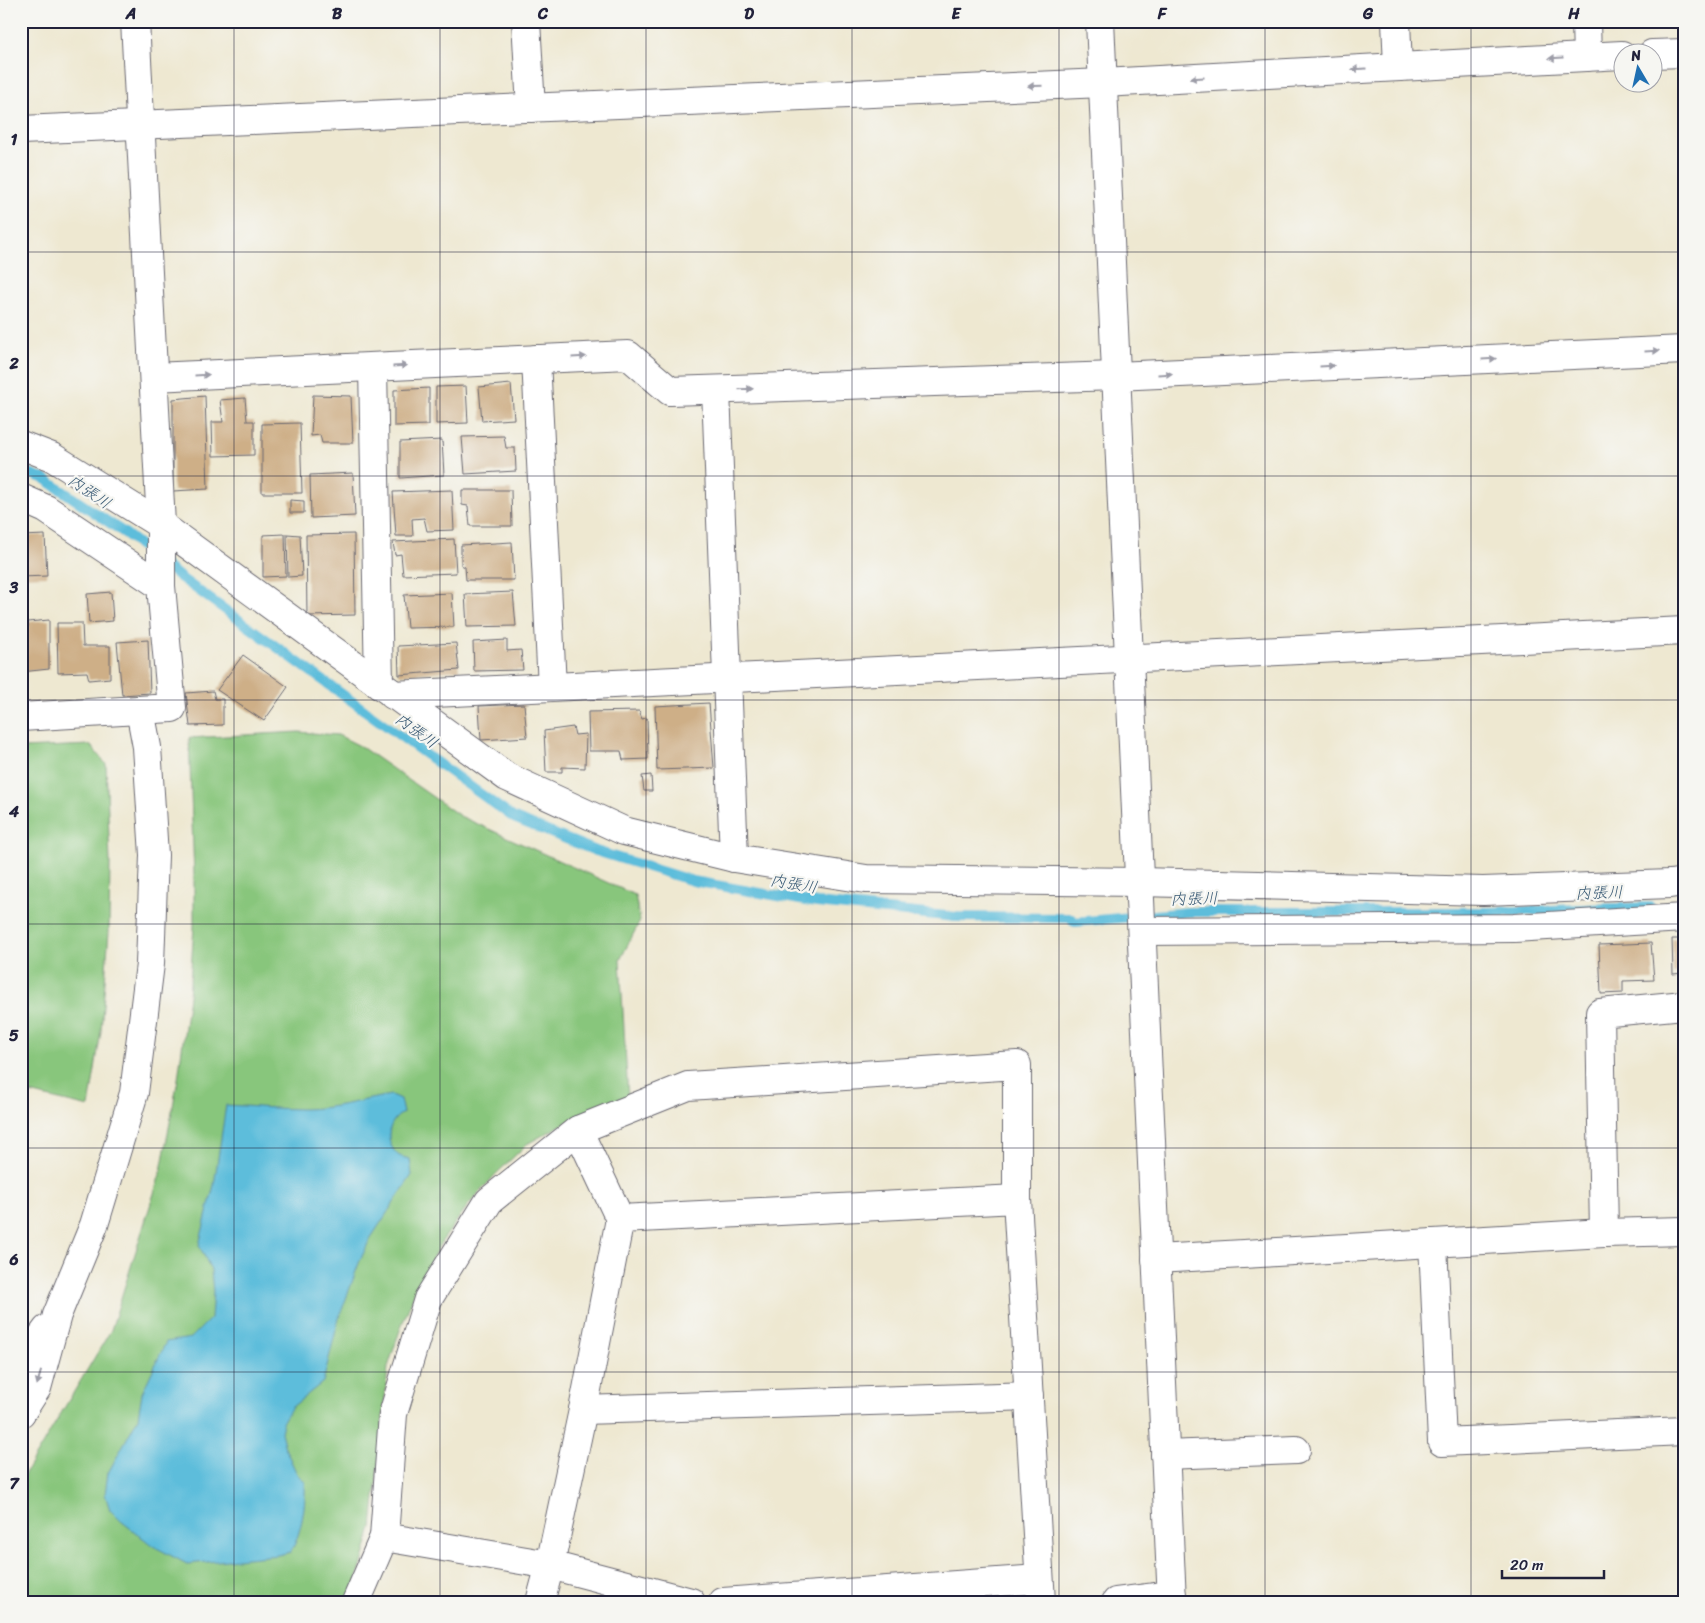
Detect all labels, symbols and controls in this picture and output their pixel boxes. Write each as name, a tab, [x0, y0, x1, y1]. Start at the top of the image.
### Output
text: A	[125, 0, 136, 28]
text: B	[332, 0, 343, 28]
text: C	[537, 0, 549, 28]
text: D	[744, 0, 754, 28]
text: E	[952, 0, 962, 28]
text: F	[1157, 0, 1168, 28]
text: G	[1362, 0, 1374, 28]
text: H	[1567, 0, 1580, 28]
north arrow	[1612, 42, 1662, 92]
text: N	[1628, 43, 1643, 69]
one-way arrow	[1548, 55, 1564, 63]
one-way arrow	[1351, 66, 1367, 74]
one-way arrow	[1189, 74, 1205, 82]
one-way arrow	[1026, 82, 1042, 90]
text: 1	[11, 125, 18, 154]
one-way arrow	[1644, 347, 1660, 355]
text: 2	[8, 349, 19, 378]
one-way arrow	[572, 353, 588, 361]
one-way arrow	[1482, 354, 1498, 362]
one-way arrow	[392, 362, 408, 370]
one-way arrow	[1319, 362, 1335, 370]
one-way arrow	[1157, 369, 1173, 377]
one-way arrow	[195, 371, 211, 379]
one-way arrow	[738, 384, 754, 392]
water label: 内張川	[62, 466, 118, 517]
text: 3	[9, 573, 19, 602]
water label: 内張川	[389, 705, 445, 756]
text: 4	[8, 797, 19, 826]
water label: 内張川	[768, 865, 820, 902]
water label: 内張川	[1575, 877, 1624, 908]
water label: 内張川	[1170, 883, 1219, 914]
text: 5	[9, 1021, 19, 1050]
text: 6	[8, 1245, 19, 1274]
one-way arrow	[35, 1371, 43, 1386]
text: 7	[9, 1469, 20, 1498]
scale bar	[1502, 1548, 1605, 1580]
text: 20 m	[1510, 1552, 1544, 1578]

